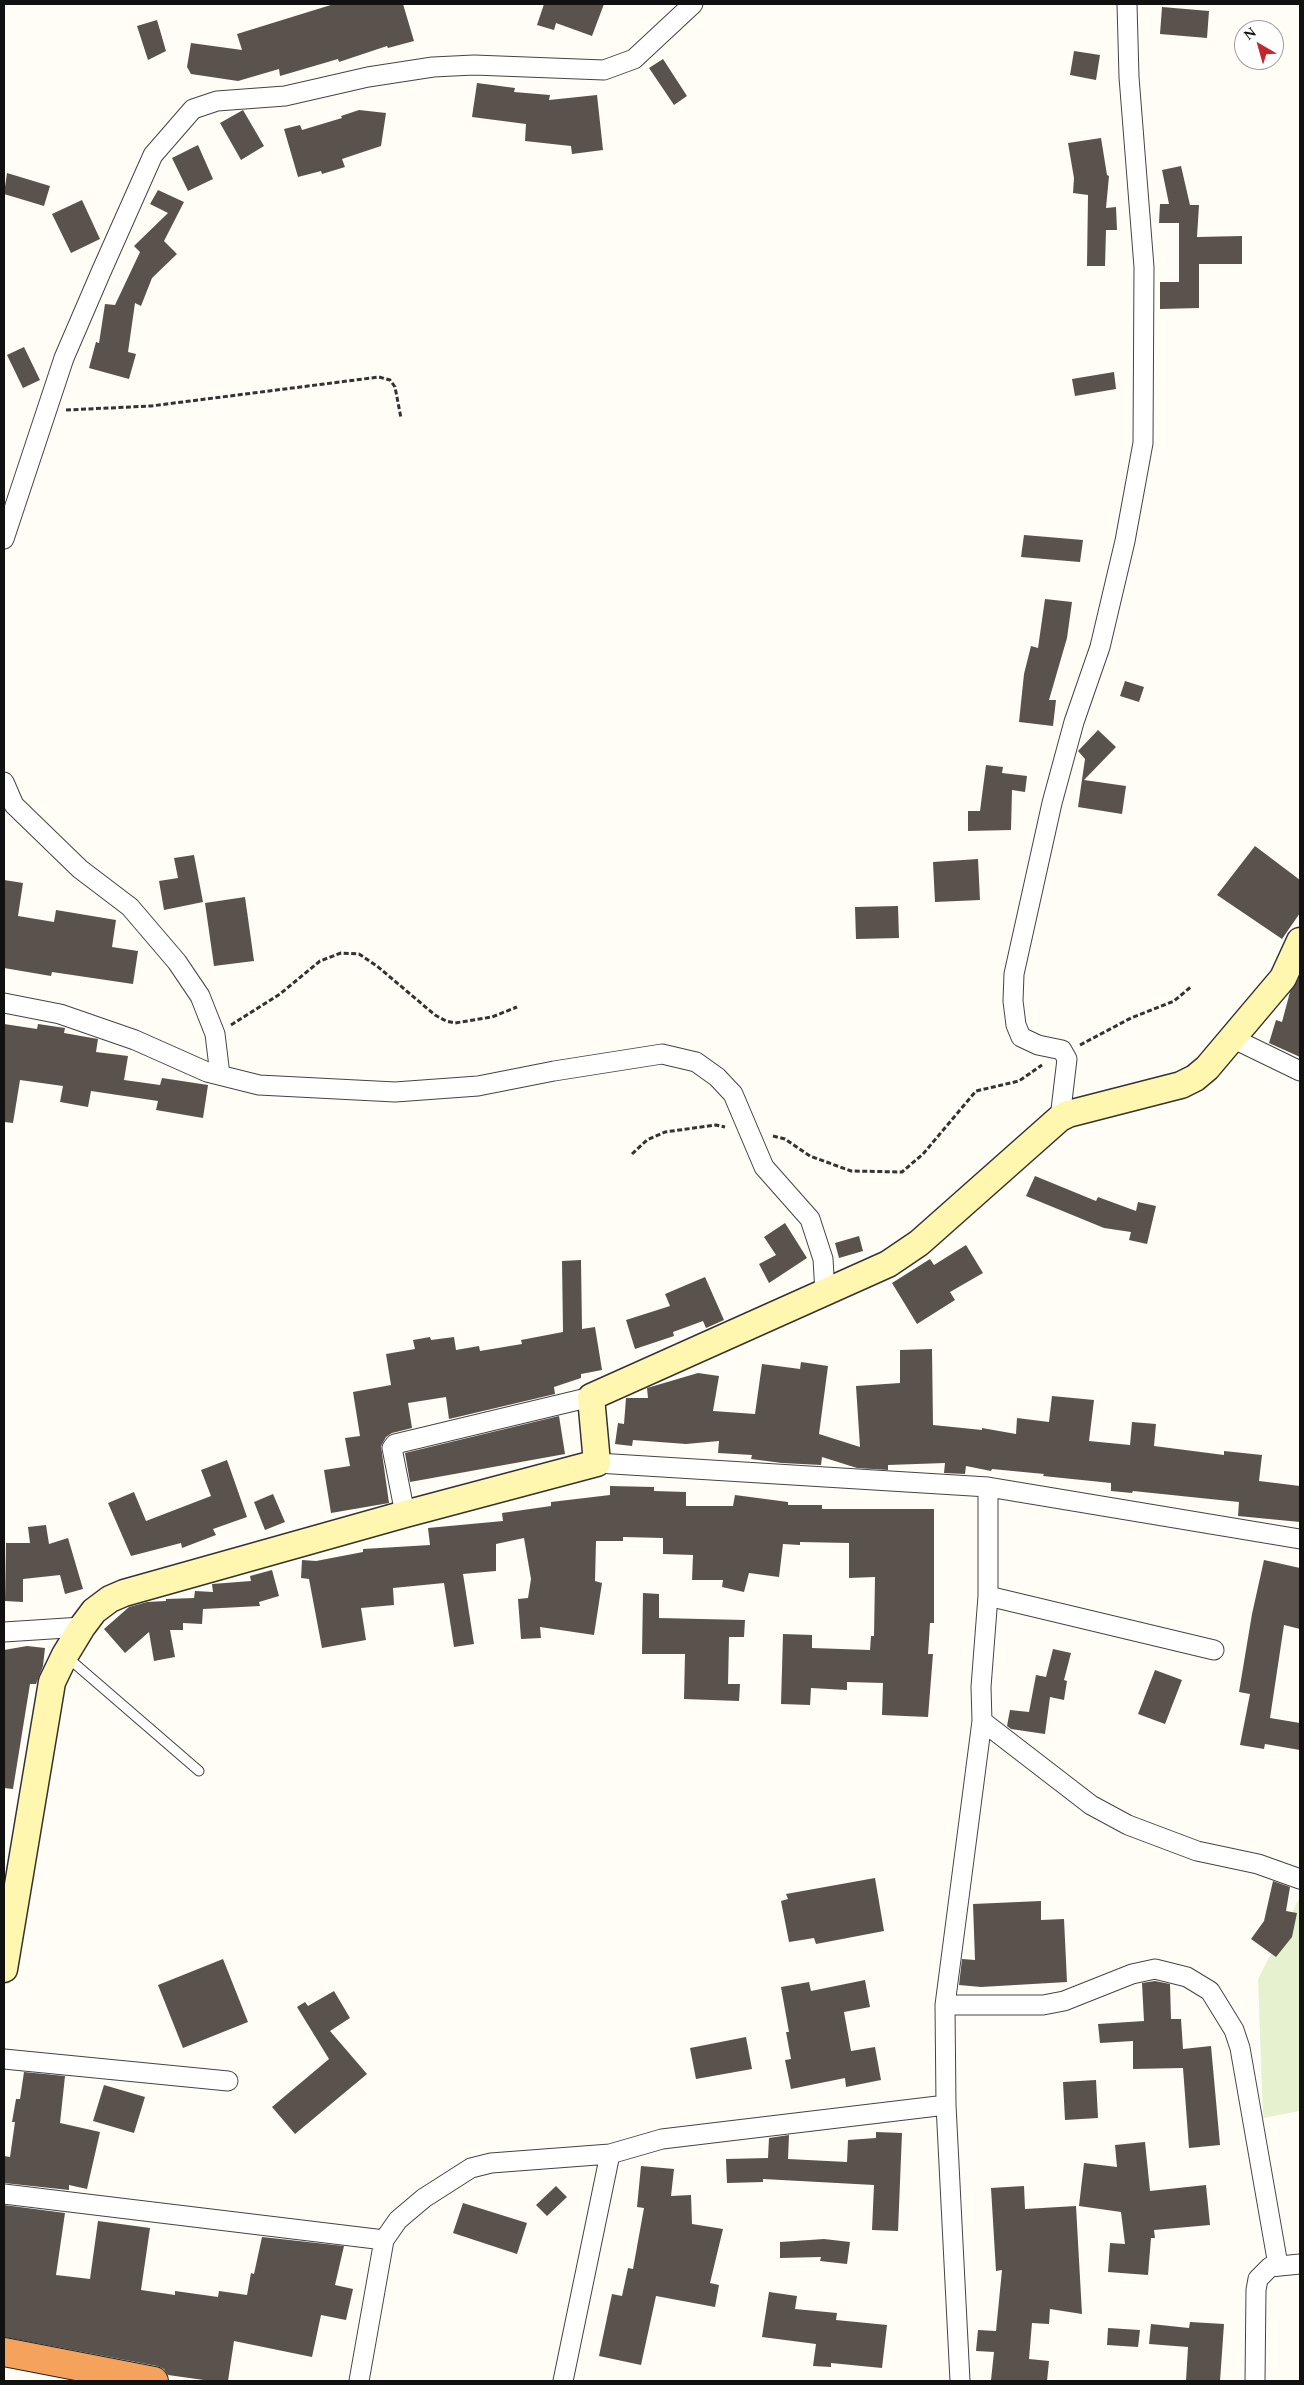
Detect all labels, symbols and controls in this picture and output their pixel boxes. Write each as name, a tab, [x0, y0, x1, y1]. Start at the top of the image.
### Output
north arrow	[1234, 20, 1284, 70]
text: N	[1239, 22, 1261, 45]

